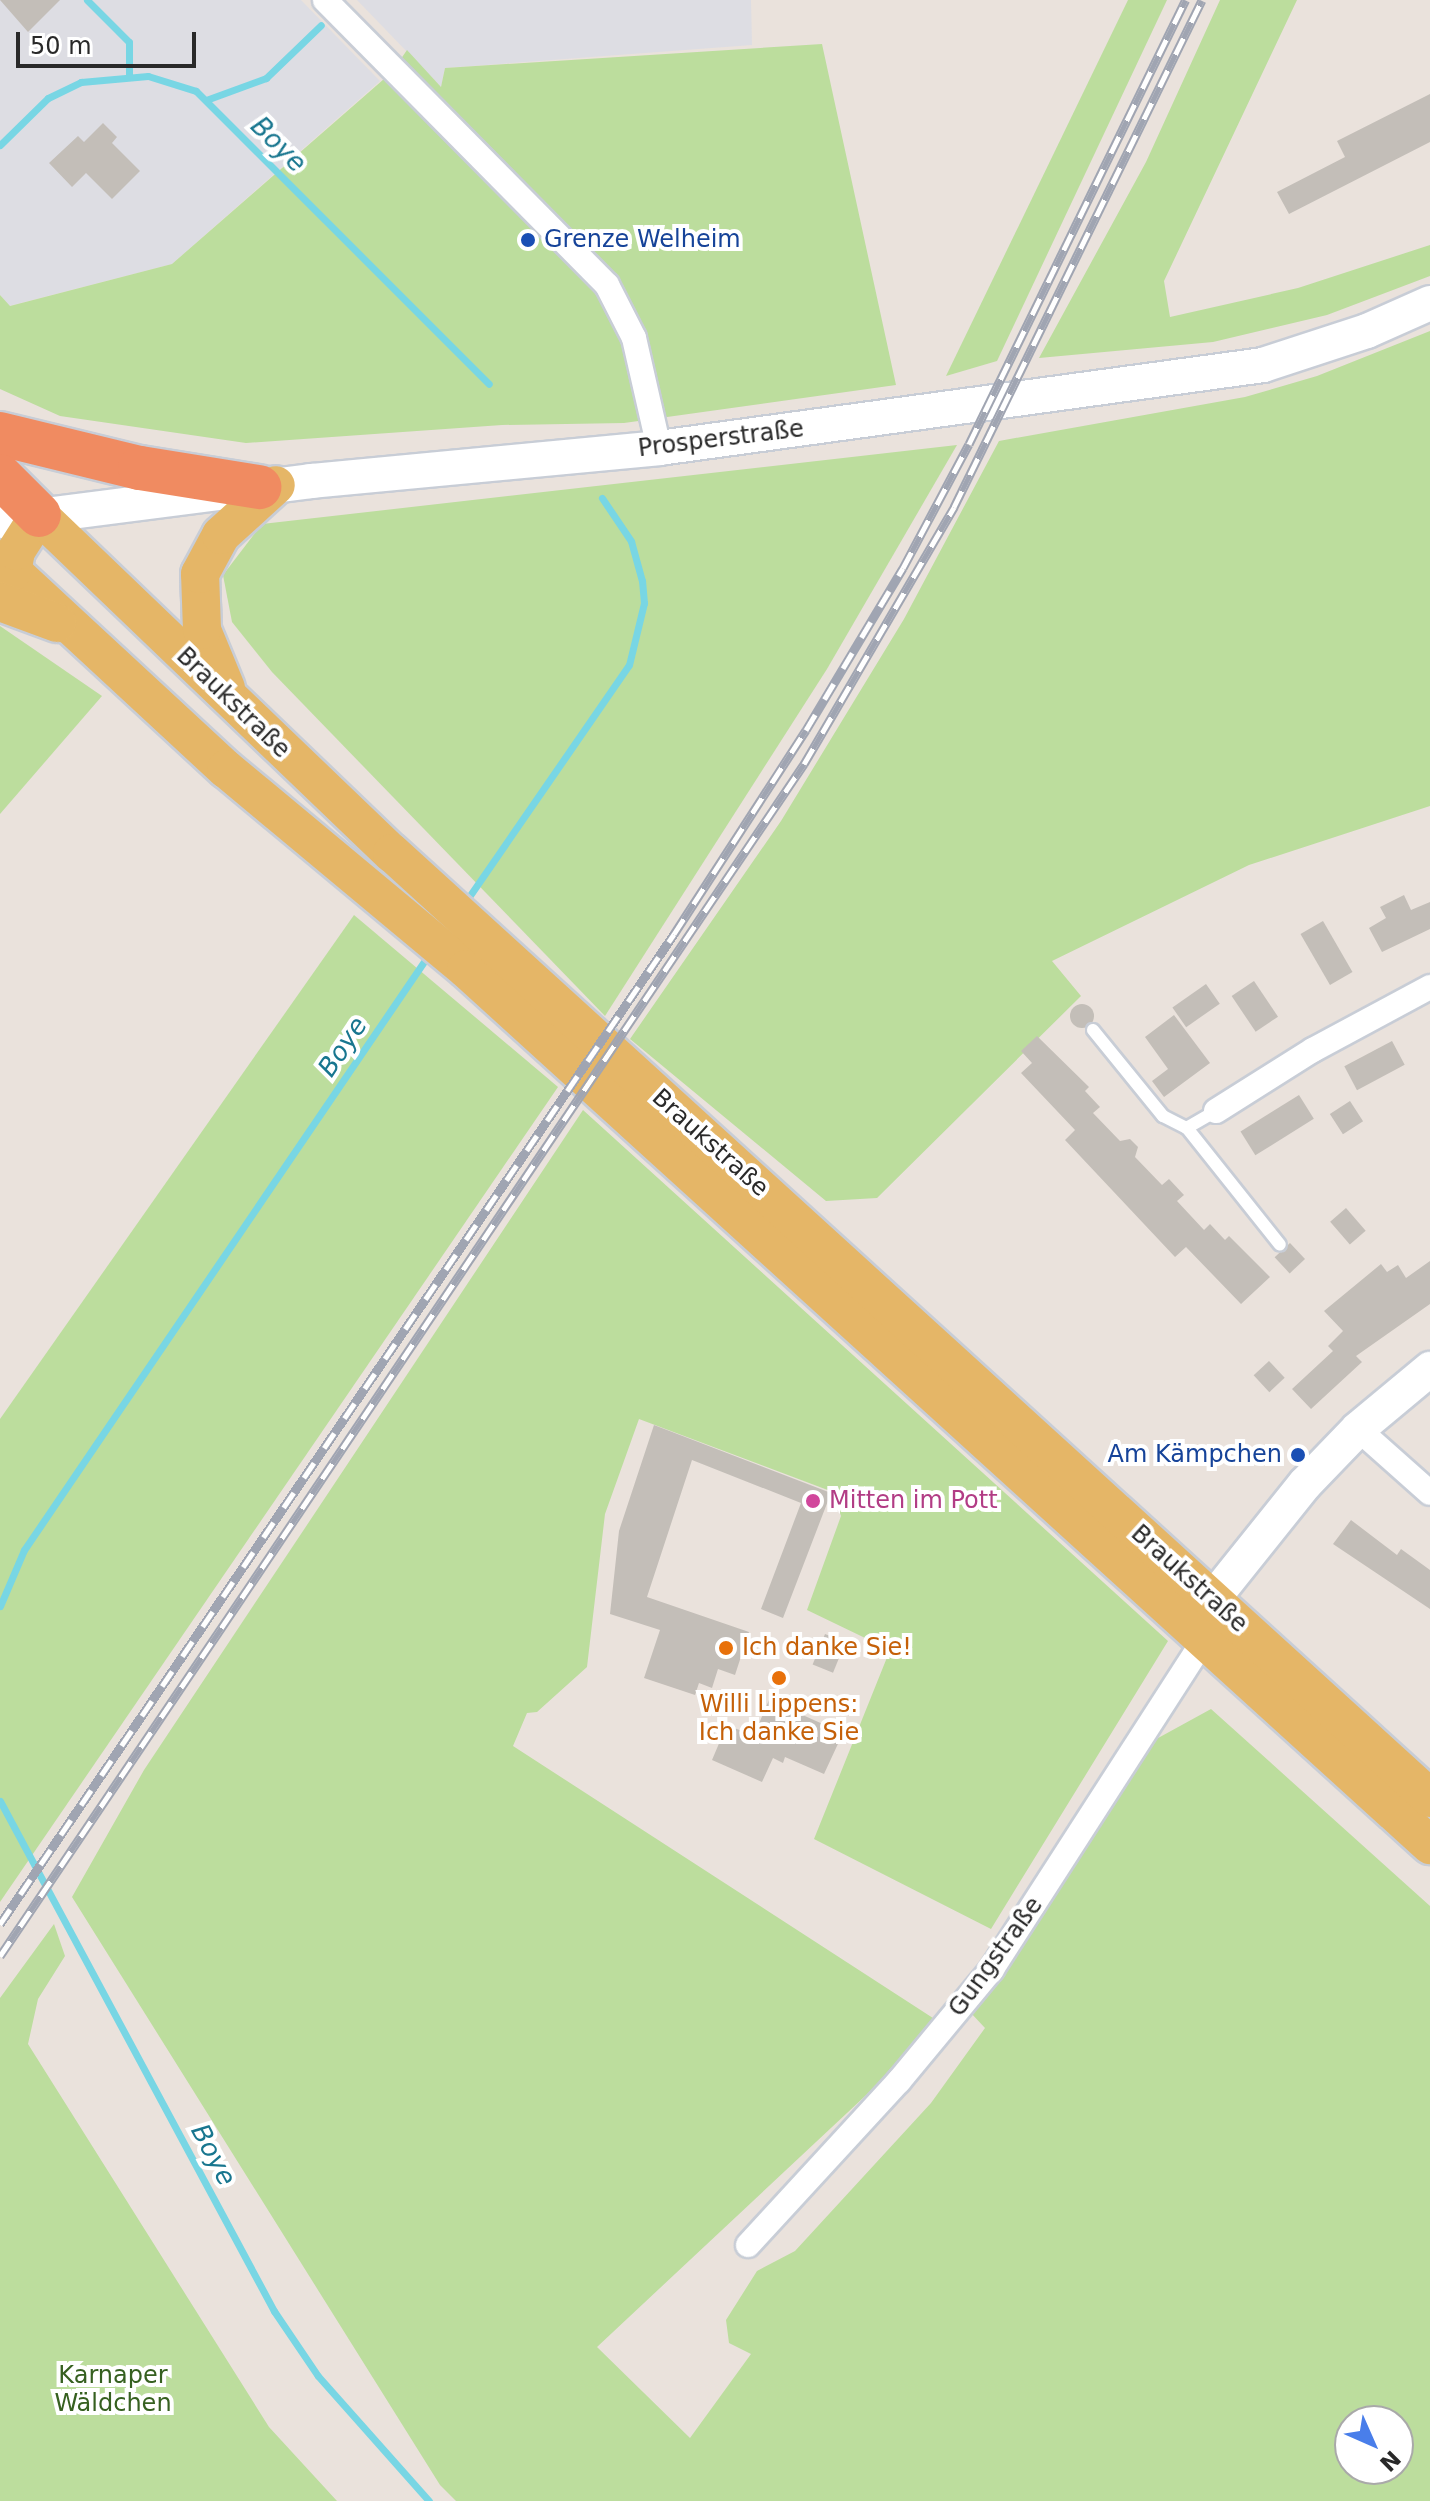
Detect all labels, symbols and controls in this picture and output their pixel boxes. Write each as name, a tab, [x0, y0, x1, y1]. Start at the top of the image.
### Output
scale bar	[20, 16, 200, 66]
text: 50 m	[30, 32, 92, 60]
water label: Boye	[244, 111, 312, 179]
place label: Grenze Welheim	[544, 226, 741, 254]
marker: Grenze Welheim	[519, 231, 537, 249]
street label: Prosperstraße	[636, 415, 806, 463]
street label: Braukstraße	[170, 642, 296, 764]
water label: Boye	[312, 1011, 374, 1083]
street label: Braukstraße	[646, 1083, 774, 1203]
place label: Am Kämpchen	[1108, 1441, 1282, 1469]
marker: Am Kämpchen	[1289, 1446, 1307, 1464]
place label: Mitten im Pott	[829, 1487, 998, 1515]
marker: Mitten im Pott	[804, 1492, 822, 1510]
street label: Braukstraße	[1125, 1519, 1253, 1639]
place label: Ich danke Sie!	[742, 1634, 912, 1662]
marker: Ich danke Sie!	[717, 1639, 735, 1657]
marker: Willi Lippens: Ich danke Sie	[770, 1669, 788, 1687]
place label: Willi Lippens: Ich danke Sie	[699, 1691, 859, 1747]
street label: Gungstraße	[943, 1892, 1049, 2022]
water label: Boye	[184, 2119, 242, 2191]
park label: Karnaper Wäldchen	[54, 2362, 172, 2418]
north arrow	[1334, 2405, 1414, 2485]
text: N	[1375, 2446, 1405, 2476]

